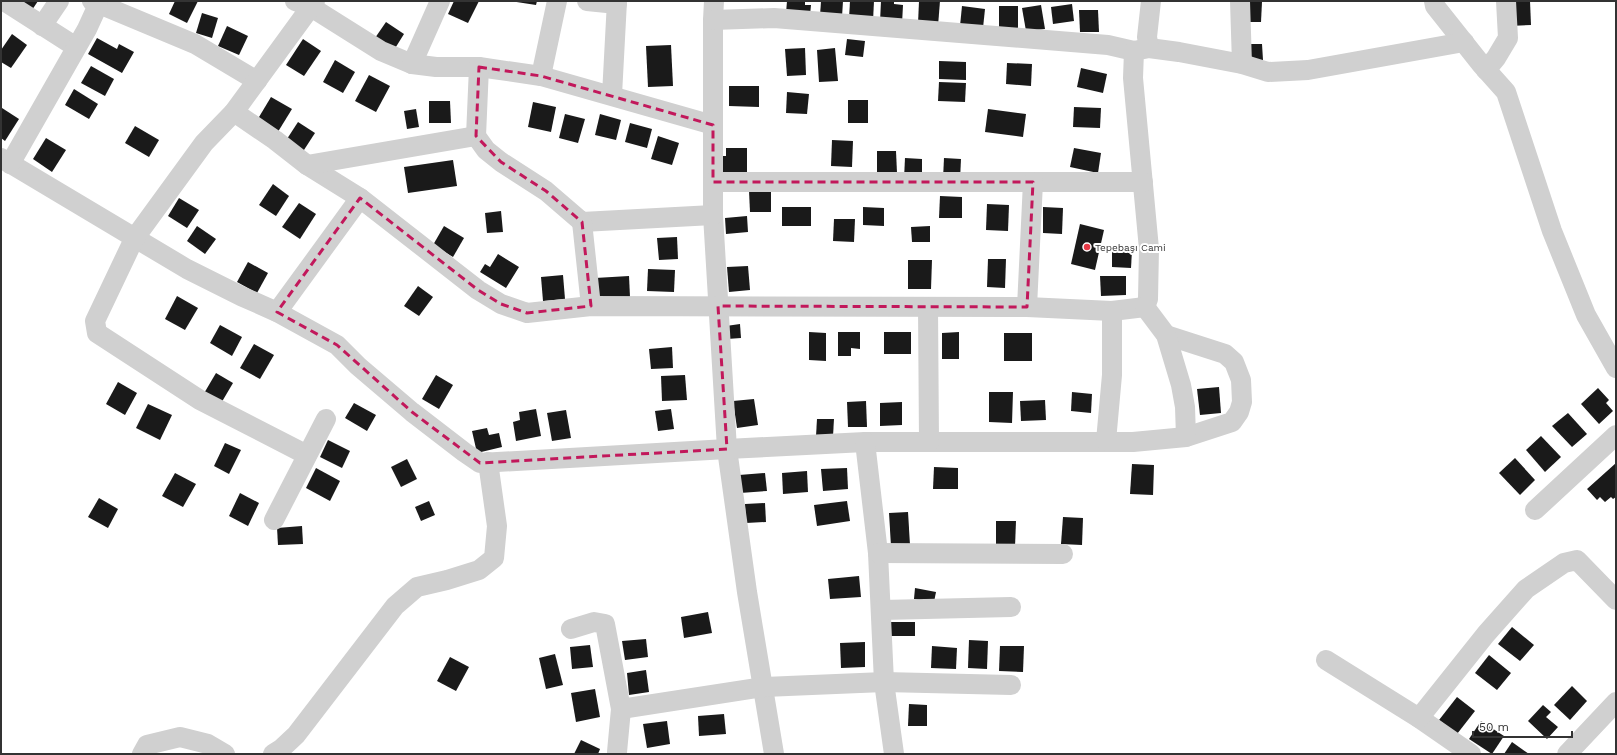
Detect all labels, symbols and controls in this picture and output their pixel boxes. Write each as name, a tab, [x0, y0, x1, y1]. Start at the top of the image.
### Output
marker: Tepebaşı Cami	[1082, 242, 1092, 252]
place label: Tepebaşı Cami	[1095, 242, 1166, 253]
scale bar	[1473, 713, 1572, 739]
text: 50 m	[1479, 720, 1509, 734]

